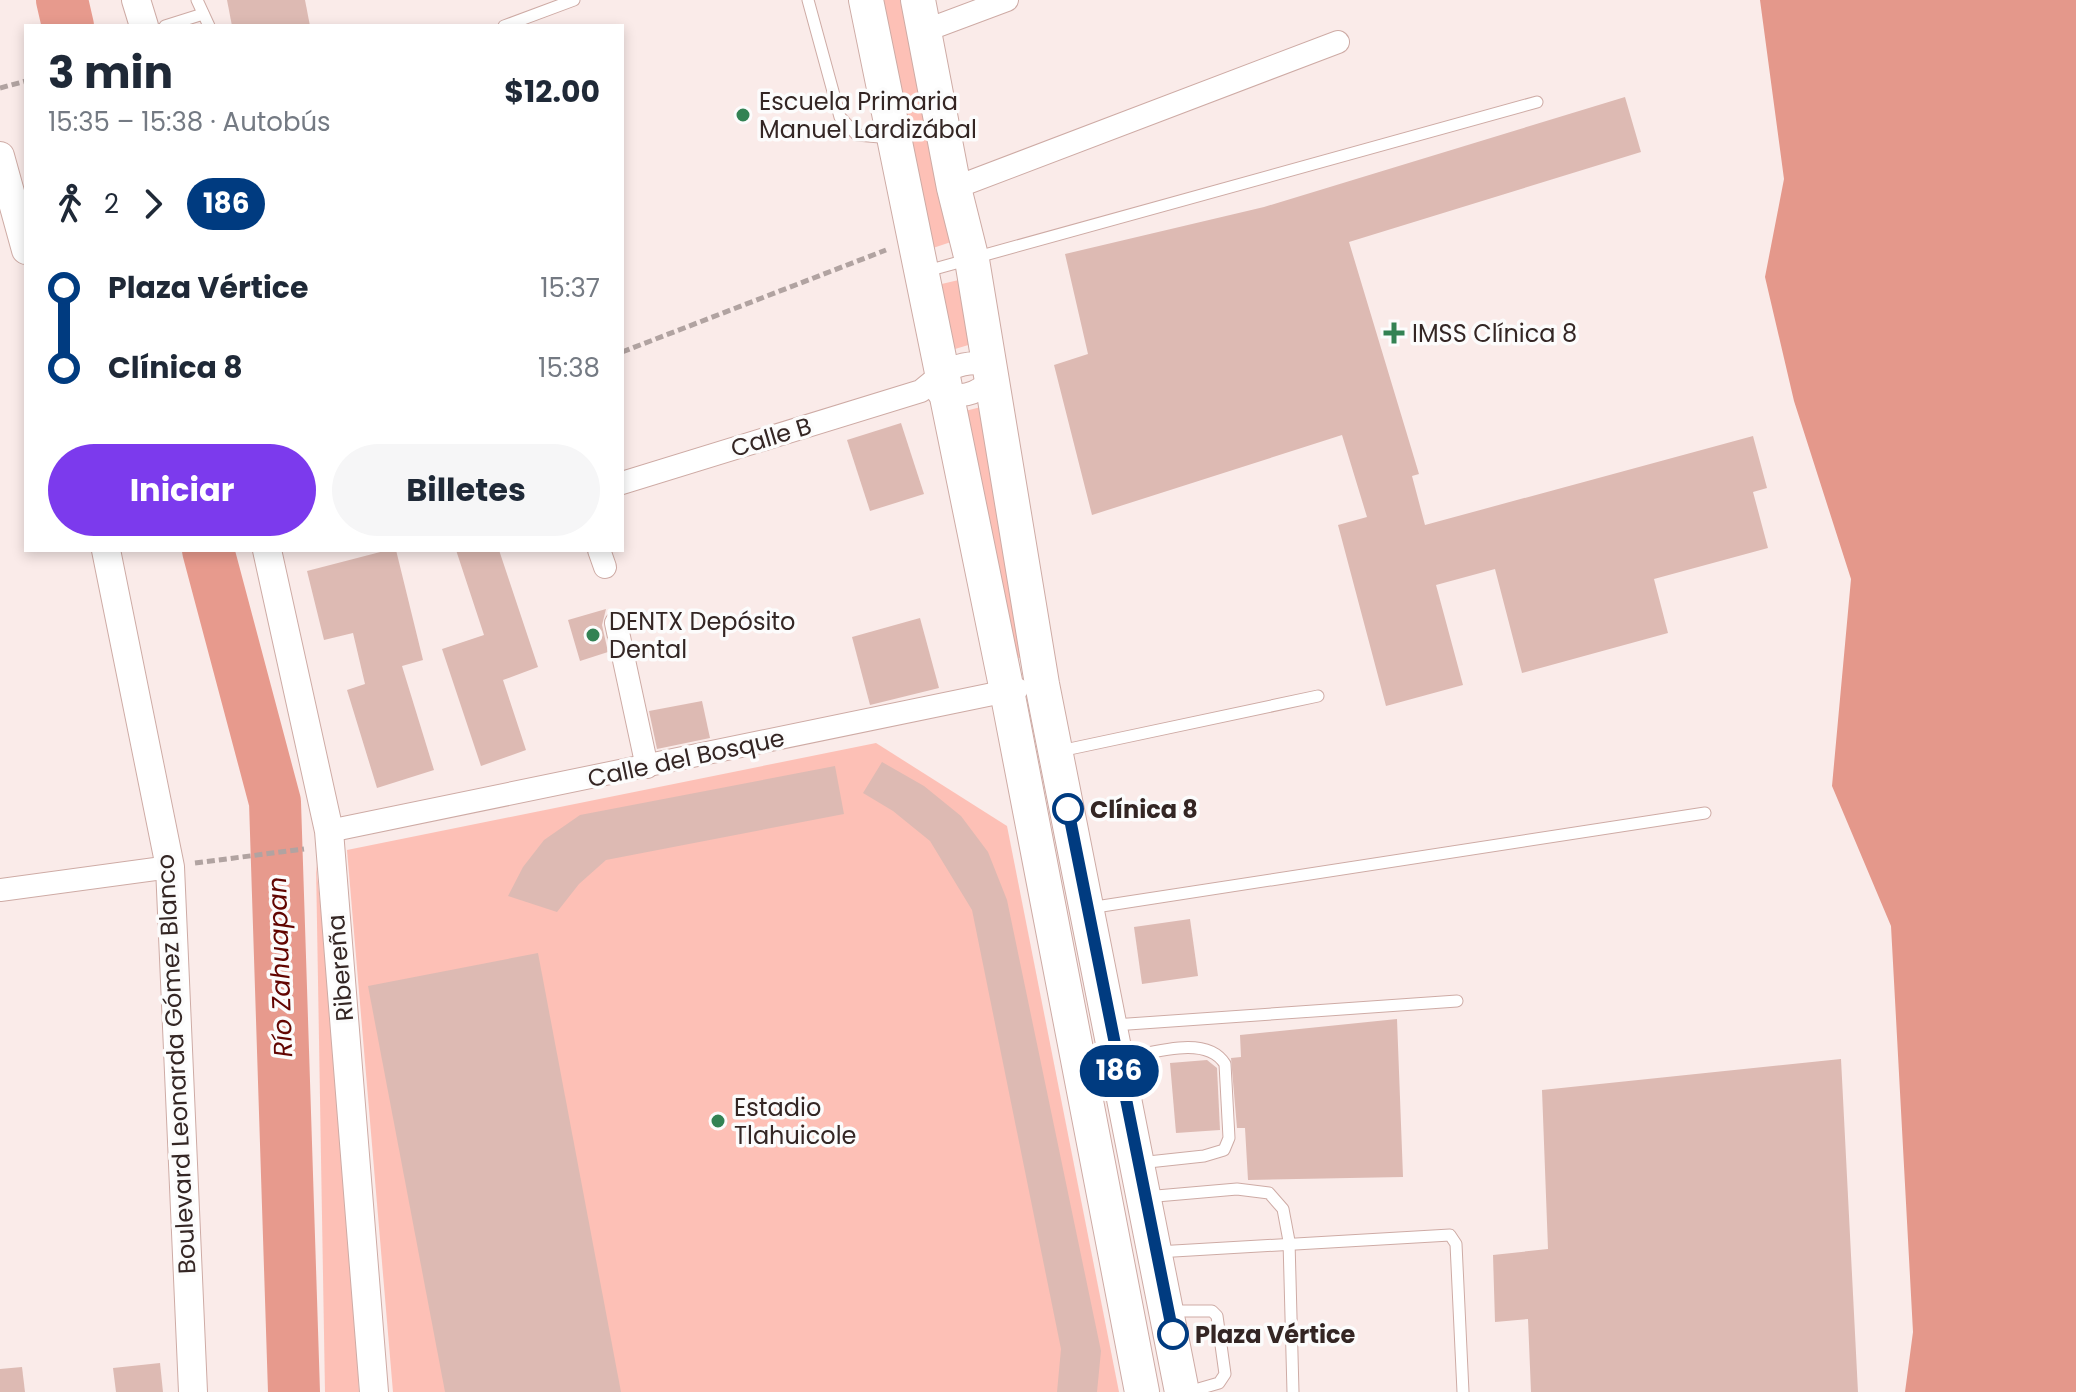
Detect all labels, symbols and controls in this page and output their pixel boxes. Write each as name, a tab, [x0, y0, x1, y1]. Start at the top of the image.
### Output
text: 3 min	[48, 42, 173, 103]
text: $12.00	[504, 70, 600, 113]
place label: Escuela Primaria Manuel Lardizábal	[759, 85, 977, 146]
text: 15:35 – 15:38 · Autobús	[48, 104, 331, 140]
marker: Escuela Primaria Manuel Lardizábal	[734, 106, 752, 124]
icon: walk	[48, 182, 92, 226]
icon: forward	[131, 182, 175, 226]
text: 186	[203, 184, 249, 223]
text: 2	[104, 186, 119, 222]
text: Plaza Vértice	[108, 266, 308, 309]
text: 15:37	[540, 270, 600, 306]
place label: IMSS Clínica 8	[1412, 317, 1577, 350]
marker: IMSS Clínica 8	[1383, 322, 1405, 344]
text: Clínica 8	[108, 346, 243, 389]
text: 15:38	[538, 350, 600, 386]
street label: Calle B	[727, 409, 815, 465]
button: Iniciar	[48, 444, 316, 536]
button: Billetes	[332, 444, 600, 536]
place label: DENTX Depósito Dental	[609, 605, 795, 666]
marker: DENTX Depósito Dental	[584, 626, 602, 644]
street label: Calle del Bosque	[585, 721, 787, 795]
place label: Clínica 8	[1090, 793, 1198, 826]
marker: Clínica 8	[1053, 794, 1083, 824]
street label: Boulevard Leonarda Gómez Blanco	[149, 853, 203, 1275]
water label: Río Zahuapan	[259, 876, 301, 1058]
street label: Ribereña	[319, 913, 361, 1023]
line badge: 186	[1073, 1045, 1165, 1097]
text: 186	[1096, 1051, 1142, 1090]
place label: Estadio Tlahuicole	[734, 1091, 856, 1152]
marker: Estadio Tlahuicole	[709, 1112, 727, 1130]
place label: Plaza Vértice	[1195, 1318, 1356, 1351]
marker: Plaza Vértice	[1158, 1319, 1188, 1349]

